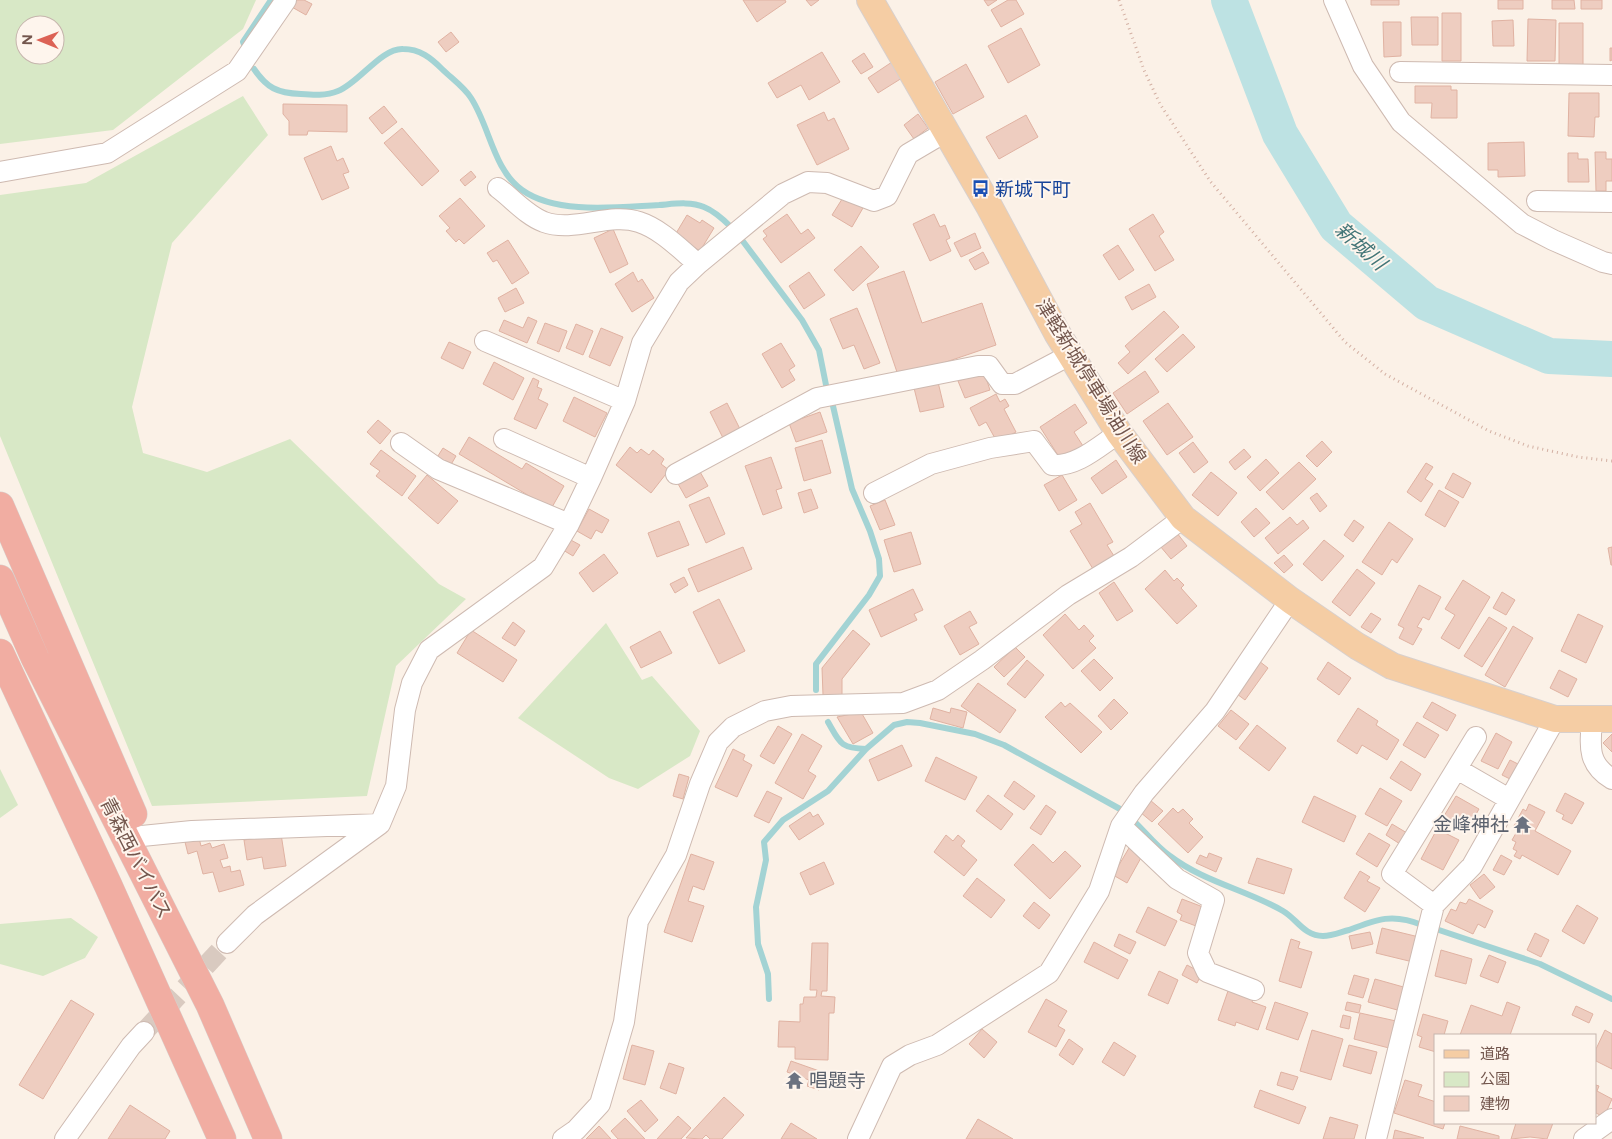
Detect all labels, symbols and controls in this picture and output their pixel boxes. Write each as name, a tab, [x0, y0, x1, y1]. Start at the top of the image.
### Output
north arrow	[15, 15, 65, 65]
text: N	[19, 34, 36, 45]
place label: 新城下町	[995, 178, 1071, 201]
bus stop icon: 新城下町	[971, 179, 991, 199]
water label: 新城川	[1331, 217, 1393, 276]
street label: 津軽新城停車場油川線	[1031, 294, 1151, 468]
street label: 青森西バイパス	[96, 794, 176, 922]
place label: 金峰神社	[1433, 813, 1509, 836]
temple icon: 金峰神社	[1513, 814, 1533, 834]
legend	[1434, 1034, 1597, 1124]
text: 道路	[1480, 1045, 1510, 1063]
place label: 唱題寺	[809, 1069, 866, 1092]
temple icon: 唱題寺	[785, 1070, 805, 1090]
text: 公園	[1480, 1070, 1510, 1088]
text: 建物	[1480, 1095, 1510, 1113]

